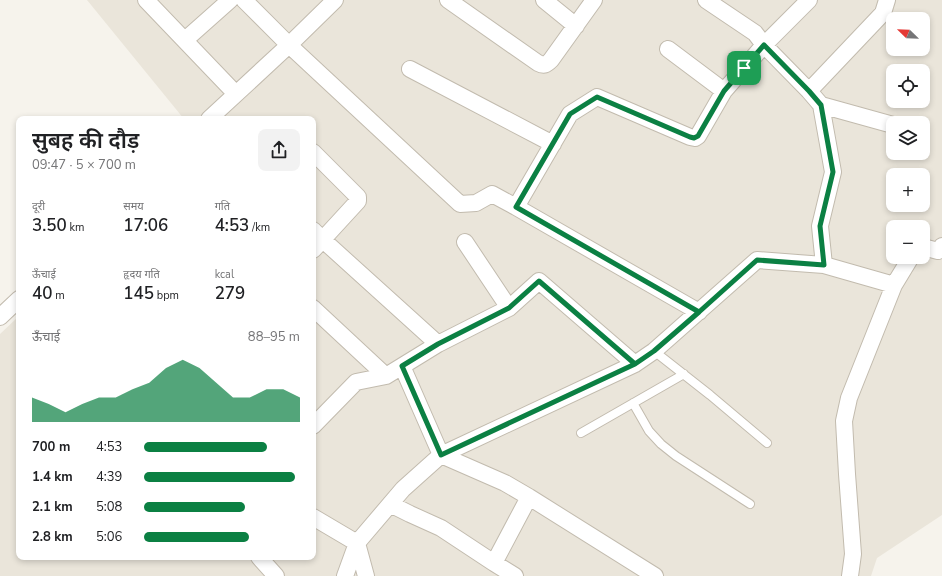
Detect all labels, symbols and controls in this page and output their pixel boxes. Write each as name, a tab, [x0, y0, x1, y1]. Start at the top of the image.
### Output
north arrow	[886, 12, 930, 56]
map controls	[886, 12, 930, 264]
pin	[727, 51, 761, 85]
icon: arrive	[733, 57, 755, 79]
button: locate	[886, 64, 930, 108]
button: layers	[886, 116, 930, 160]
text: सुबह की दौड़	[32, 126, 139, 156]
button: share	[258, 129, 300, 171]
text: 09:47 · 5 × 700 m	[32, 156, 136, 174]
button: +	[886, 168, 930, 212]
text: दूरी	[32, 199, 45, 214]
text: समय	[123, 199, 144, 214]
text: गति	[215, 199, 230, 214]
text: 3.50	[32, 214, 67, 237]
text: 17:06	[123, 214, 168, 237]
text: 4:53	[215, 214, 249, 237]
text: km	[67, 220, 84, 235]
text: /km	[249, 220, 270, 235]
button: −	[886, 220, 930, 264]
text: ऊँचाई	[32, 267, 56, 282]
text: हृदय गति	[123, 267, 160, 282]
text: kcal	[215, 267, 234, 282]
text: 40	[32, 282, 52, 305]
text: 145	[123, 282, 154, 305]
text: 279	[215, 282, 245, 305]
text: m	[52, 288, 65, 303]
text: bpm	[154, 288, 179, 303]
text: ऊँचाई	[32, 328, 60, 346]
text: 88–95 m	[248, 328, 300, 346]
text: 700 m	[32, 438, 70, 456]
text: 4:53	[96, 438, 122, 456]
text: 1.4 km	[32, 468, 73, 486]
text: 4:39	[96, 468, 122, 486]
text: 2.1 km	[32, 498, 73, 516]
text: 5:08	[96, 498, 122, 516]
text: 2.8 km	[32, 528, 73, 546]
text: 5:06	[96, 528, 122, 546]

